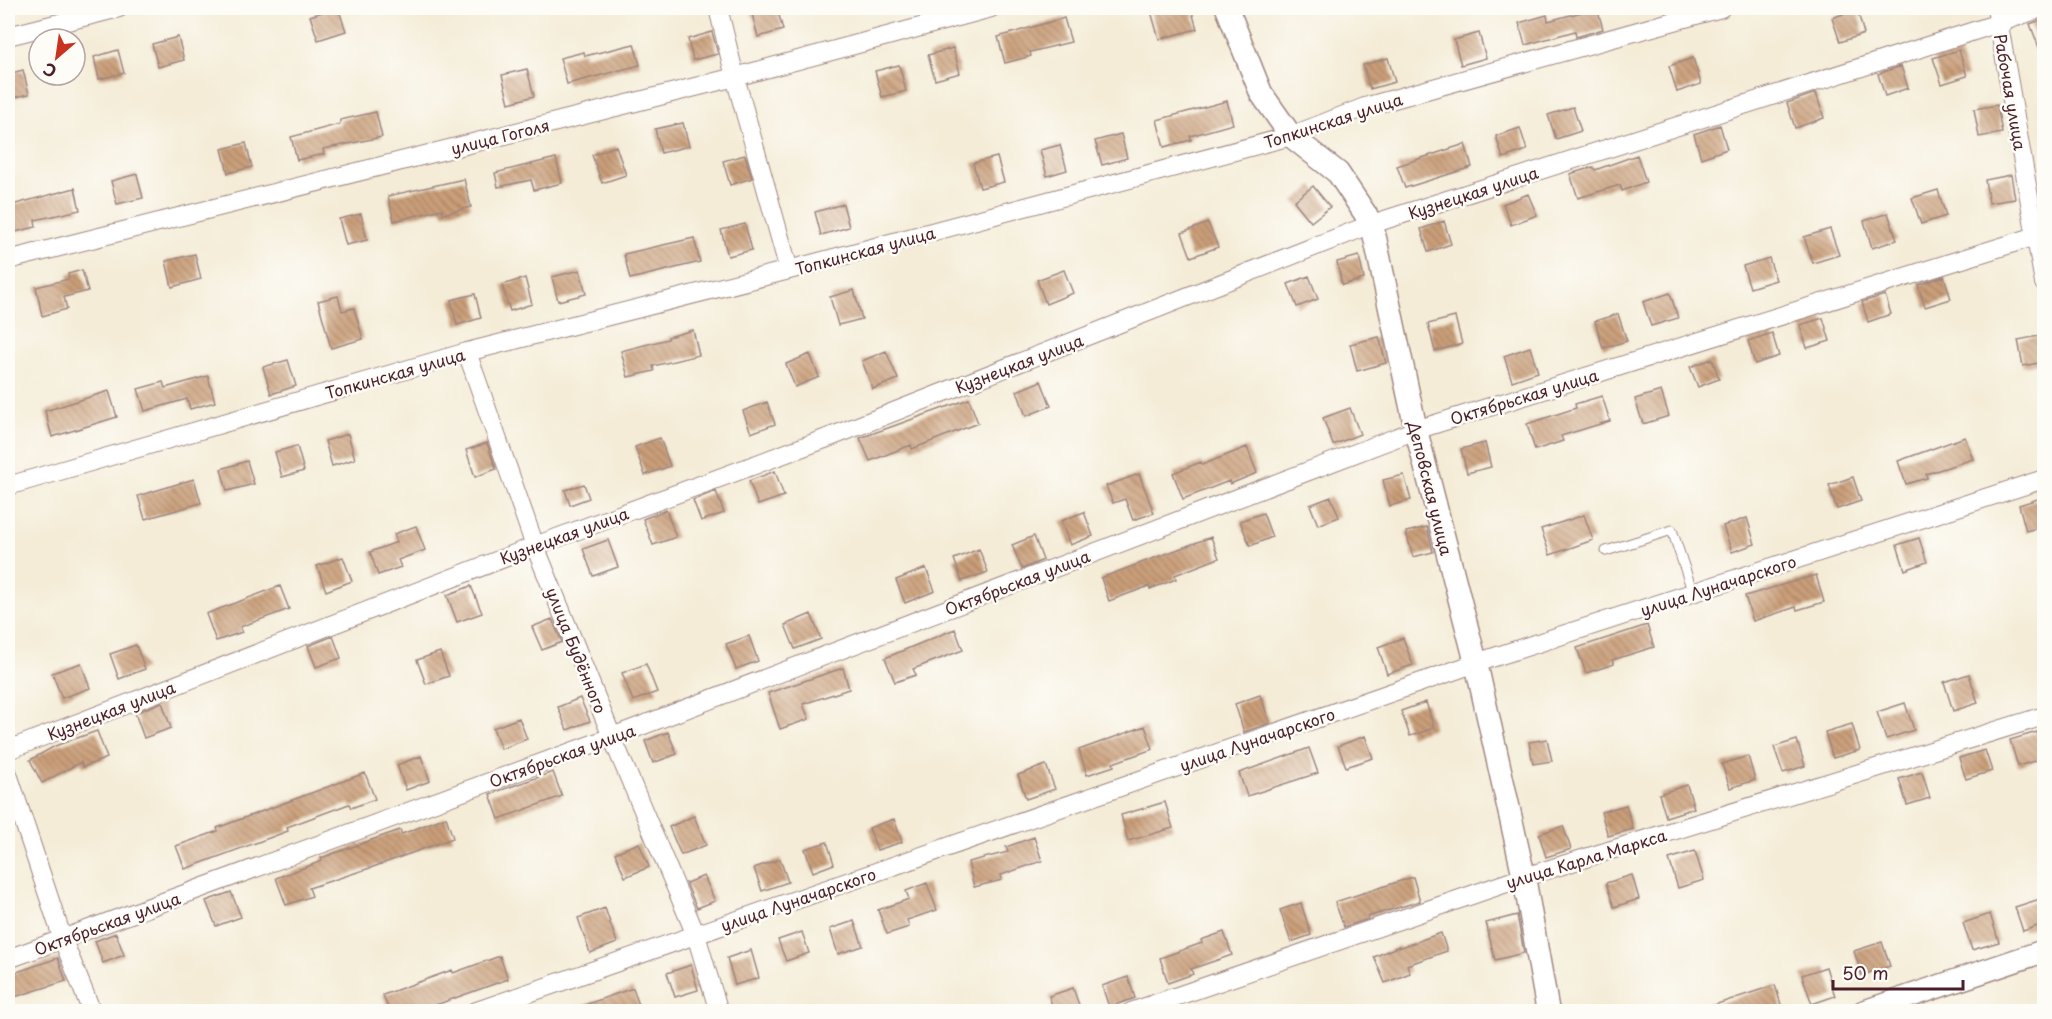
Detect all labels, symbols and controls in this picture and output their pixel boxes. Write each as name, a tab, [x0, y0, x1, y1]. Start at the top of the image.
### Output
north arrow	[27, 27, 87, 87]
street label: Рабочая улица	[1989, 32, 2033, 152]
text: С	[38, 58, 60, 84]
street label: Топкинская улица	[1261, 86, 1405, 154]
street label: улица Гоголя	[448, 112, 552, 160]
street label: Кузнецкая улица	[1405, 160, 1541, 224]
street label: Топкинская улица	[792, 220, 938, 280]
street label: Кузнецкая улица	[951, 328, 1087, 398]
street label: Топкинская улица	[322, 342, 468, 404]
street label: Октябрьская улица	[1447, 362, 1601, 430]
street label: Деповская улица	[1402, 417, 1459, 558]
street label: Кузнецкая улица	[496, 501, 632, 569]
street label: Октябрьская улица	[941, 543, 1093, 621]
street label: улица Луначарского	[1637, 548, 1799, 622]
street label: улица Будённого	[541, 583, 613, 717]
street label: Кузнецкая улица	[43, 675, 179, 745]
street label: улица Луначарского	[1176, 701, 1338, 777]
street label: Октябрьская улица	[486, 717, 638, 793]
street label: улица Карла Маркса	[1503, 822, 1669, 894]
street label: улица Луначарского	[717, 861, 879, 937]
street label: Октябрьская улица	[31, 885, 183, 961]
scale bar	[1833, 953, 1964, 991]
text: 50 m	[1842, 959, 1889, 986]

